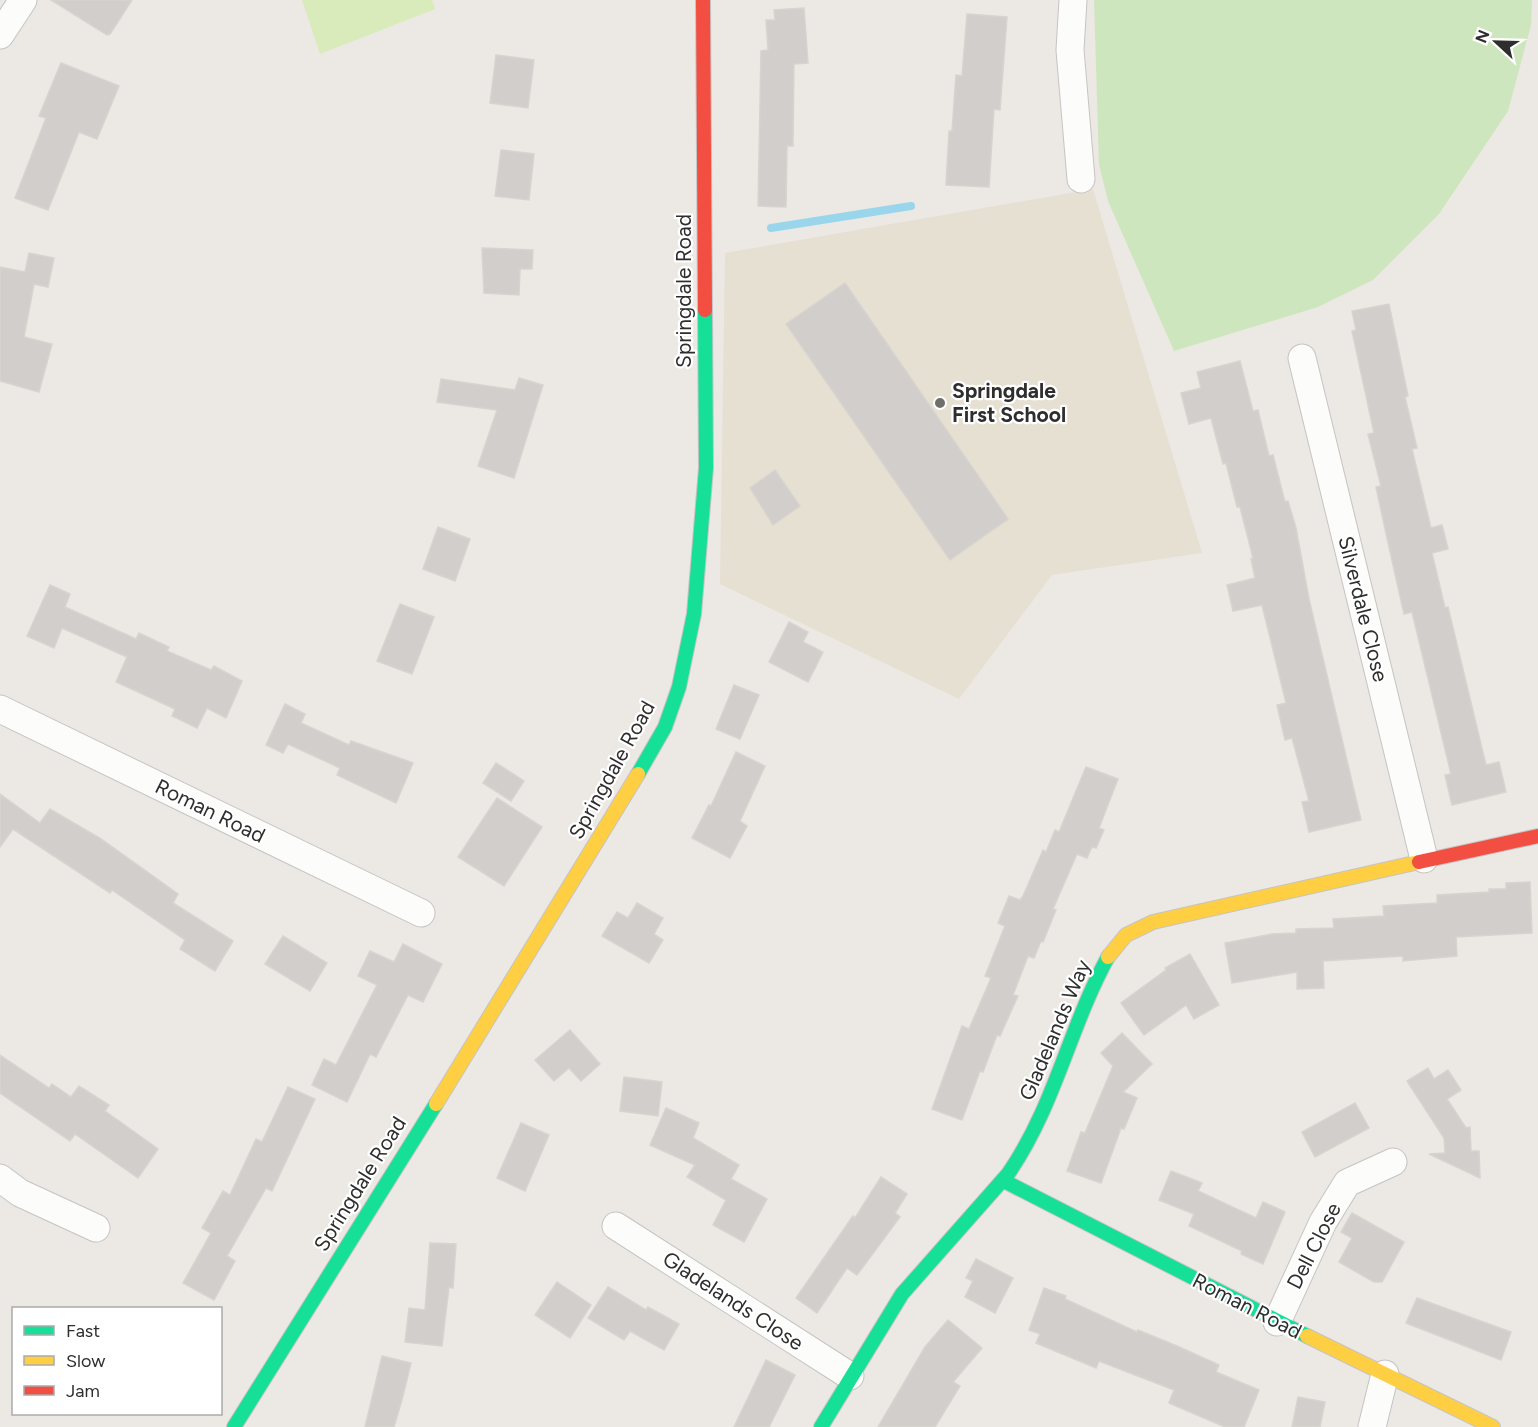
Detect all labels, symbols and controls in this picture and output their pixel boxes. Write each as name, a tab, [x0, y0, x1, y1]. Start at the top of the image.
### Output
north arrow	[1466, 12, 1526, 72]
text: N	[1471, 27, 1494, 46]
street label: Springdale Road	[671, 214, 696, 368]
place label: Springdale First School	[952, 378, 1066, 427]
marker: Springdale First School	[933, 396, 947, 410]
street label: Silverdale Close	[1333, 534, 1394, 684]
street label: Springdale Road	[563, 696, 660, 843]
street label: Roman Road	[151, 773, 269, 848]
street label: Gladelands Way	[1014, 956, 1095, 1104]
street label: Springdale Road	[308, 1112, 411, 1256]
street label: Dell Close	[1281, 1198, 1346, 1293]
street label: Gladelands Close	[658, 1246, 808, 1355]
street label: Roman Road	[1188, 1267, 1306, 1344]
legend	[12, 1307, 222, 1415]
text: Fast	[66, 1320, 100, 1342]
text: Slow	[66, 1350, 105, 1372]
text: Jam	[66, 1380, 100, 1402]

